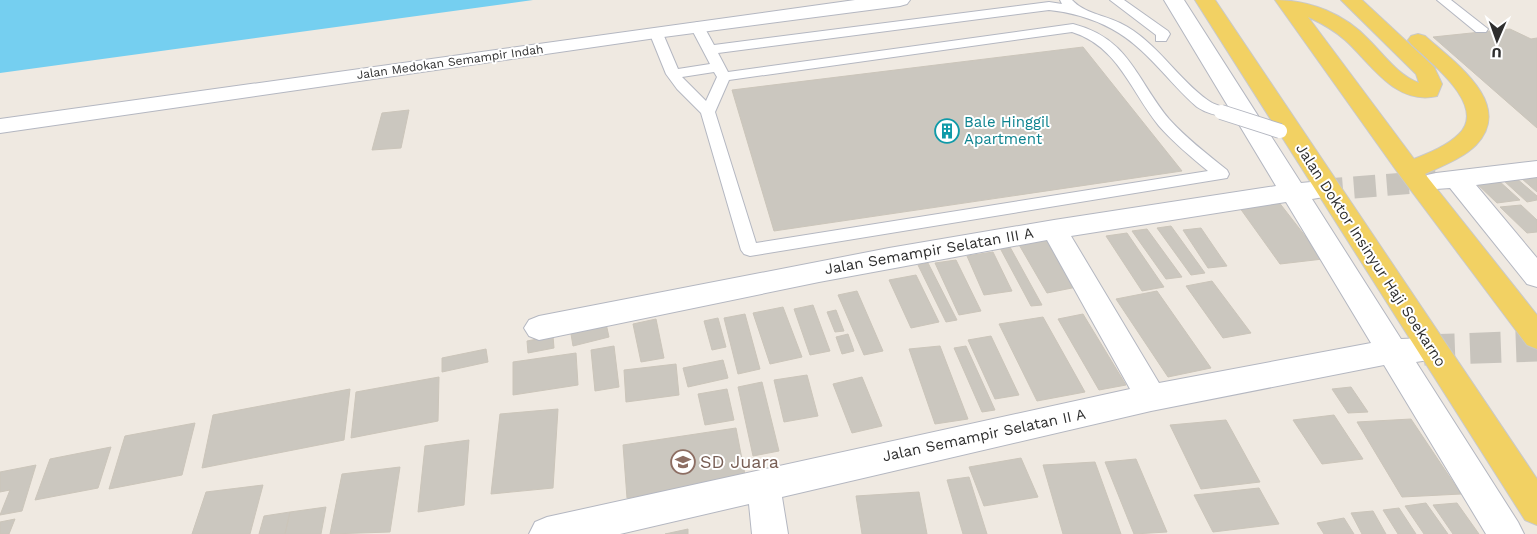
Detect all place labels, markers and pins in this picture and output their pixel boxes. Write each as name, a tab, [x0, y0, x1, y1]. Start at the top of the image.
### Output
place label: Bale Hinggil Apartment	[964, 113, 1050, 148]
building icon: Bale Hinggil Apartment	[934, 118, 960, 144]
school or university icon: SD Juara	[670, 449, 696, 475]
place label: SD Juara	[700, 451, 779, 472]

